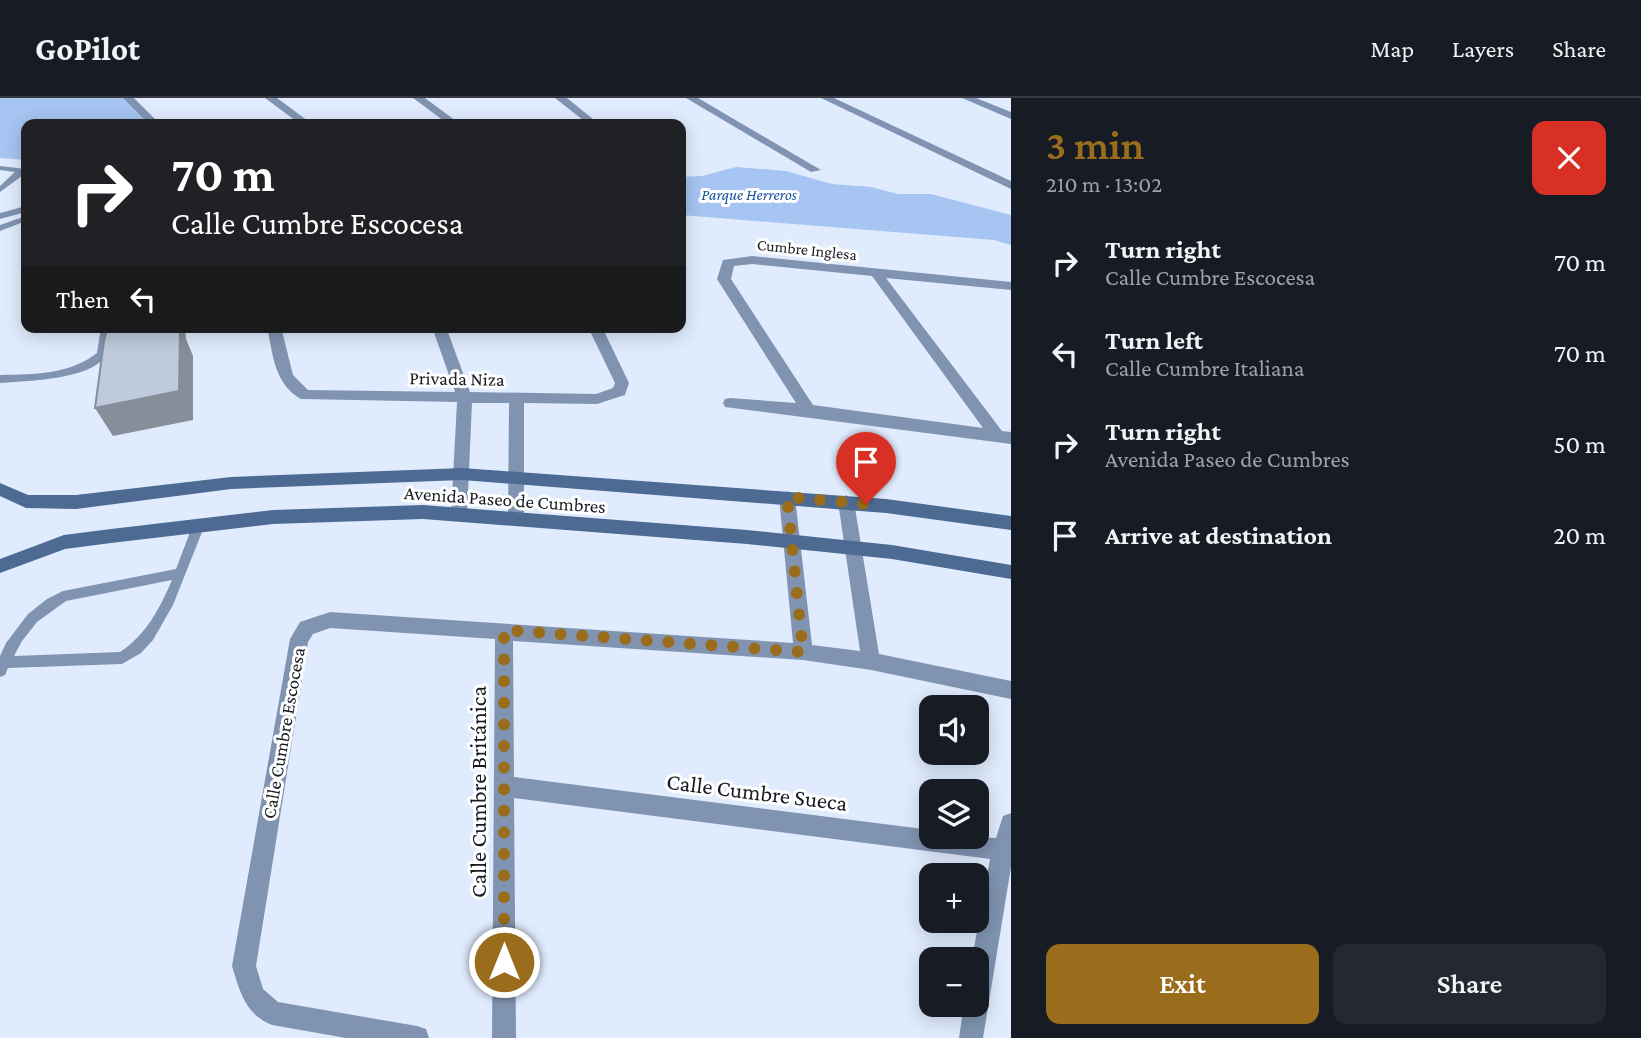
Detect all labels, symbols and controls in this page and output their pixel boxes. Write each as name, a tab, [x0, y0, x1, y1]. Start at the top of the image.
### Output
text: GoPilot	[35, 30, 140, 67]
text: Map	[1370, 35, 1414, 62]
text: Layers	[1452, 35, 1514, 62]
text: Share	[1552, 35, 1606, 62]
text: 3 min	[1046, 121, 1144, 168]
button: close	[1532, 121, 1606, 195]
icon: right	[56, 147, 147, 238]
text: 70 m	[171, 147, 275, 202]
text: 210 m · 13:02	[1046, 171, 1162, 197]
park label: Parque Herreros	[701, 186, 797, 204]
text: Calle Cumbre Escocesa	[171, 205, 464, 241]
text: Turn right	[1105, 235, 1221, 264]
street label: Cumbre Inglesa	[756, 236, 858, 264]
icon: right	[1046, 244, 1084, 282]
text: 70 m	[1554, 248, 1606, 277]
text: Calle Cumbre Escocesa	[1105, 264, 1315, 290]
icon: left	[124, 280, 162, 318]
text: Then	[56, 285, 110, 314]
text: Turn left	[1105, 326, 1203, 355]
icon: left	[1046, 335, 1084, 373]
text: 70 m	[1554, 339, 1606, 368]
text: Calle Cumbre Italiana	[1105, 355, 1304, 381]
street label: Privada Niza	[409, 367, 505, 390]
text: Turn right	[1105, 417, 1221, 446]
icon: right	[1046, 426, 1084, 464]
text: 50 m	[1553, 430, 1606, 459]
pin	[836, 432, 896, 504]
icon: arrive	[847, 443, 885, 481]
text: Avenida Paseo de Cumbres	[1105, 446, 1350, 472]
street label: Avenida Paseo de Cumbres	[403, 482, 606, 517]
icon: arrive	[1046, 517, 1084, 555]
text: Arrive at destination	[1105, 521, 1332, 550]
text: 20 m	[1553, 521, 1606, 550]
street label: Calle Cumbre Escocesa	[258, 646, 309, 820]
street label: Calle Cumbre Británica	[465, 686, 491, 898]
map controls	[919, 695, 989, 1017]
button: sound	[919, 695, 989, 765]
street label: Calle Cumbre Sueca	[665, 768, 849, 816]
button: layers	[919, 779, 989, 849]
button: +	[919, 863, 989, 933]
position arrow	[467, 925, 541, 999]
button: Exit	[1046, 944, 1319, 1024]
button: Share	[1333, 944, 1606, 1024]
button: −	[919, 947, 989, 1017]

